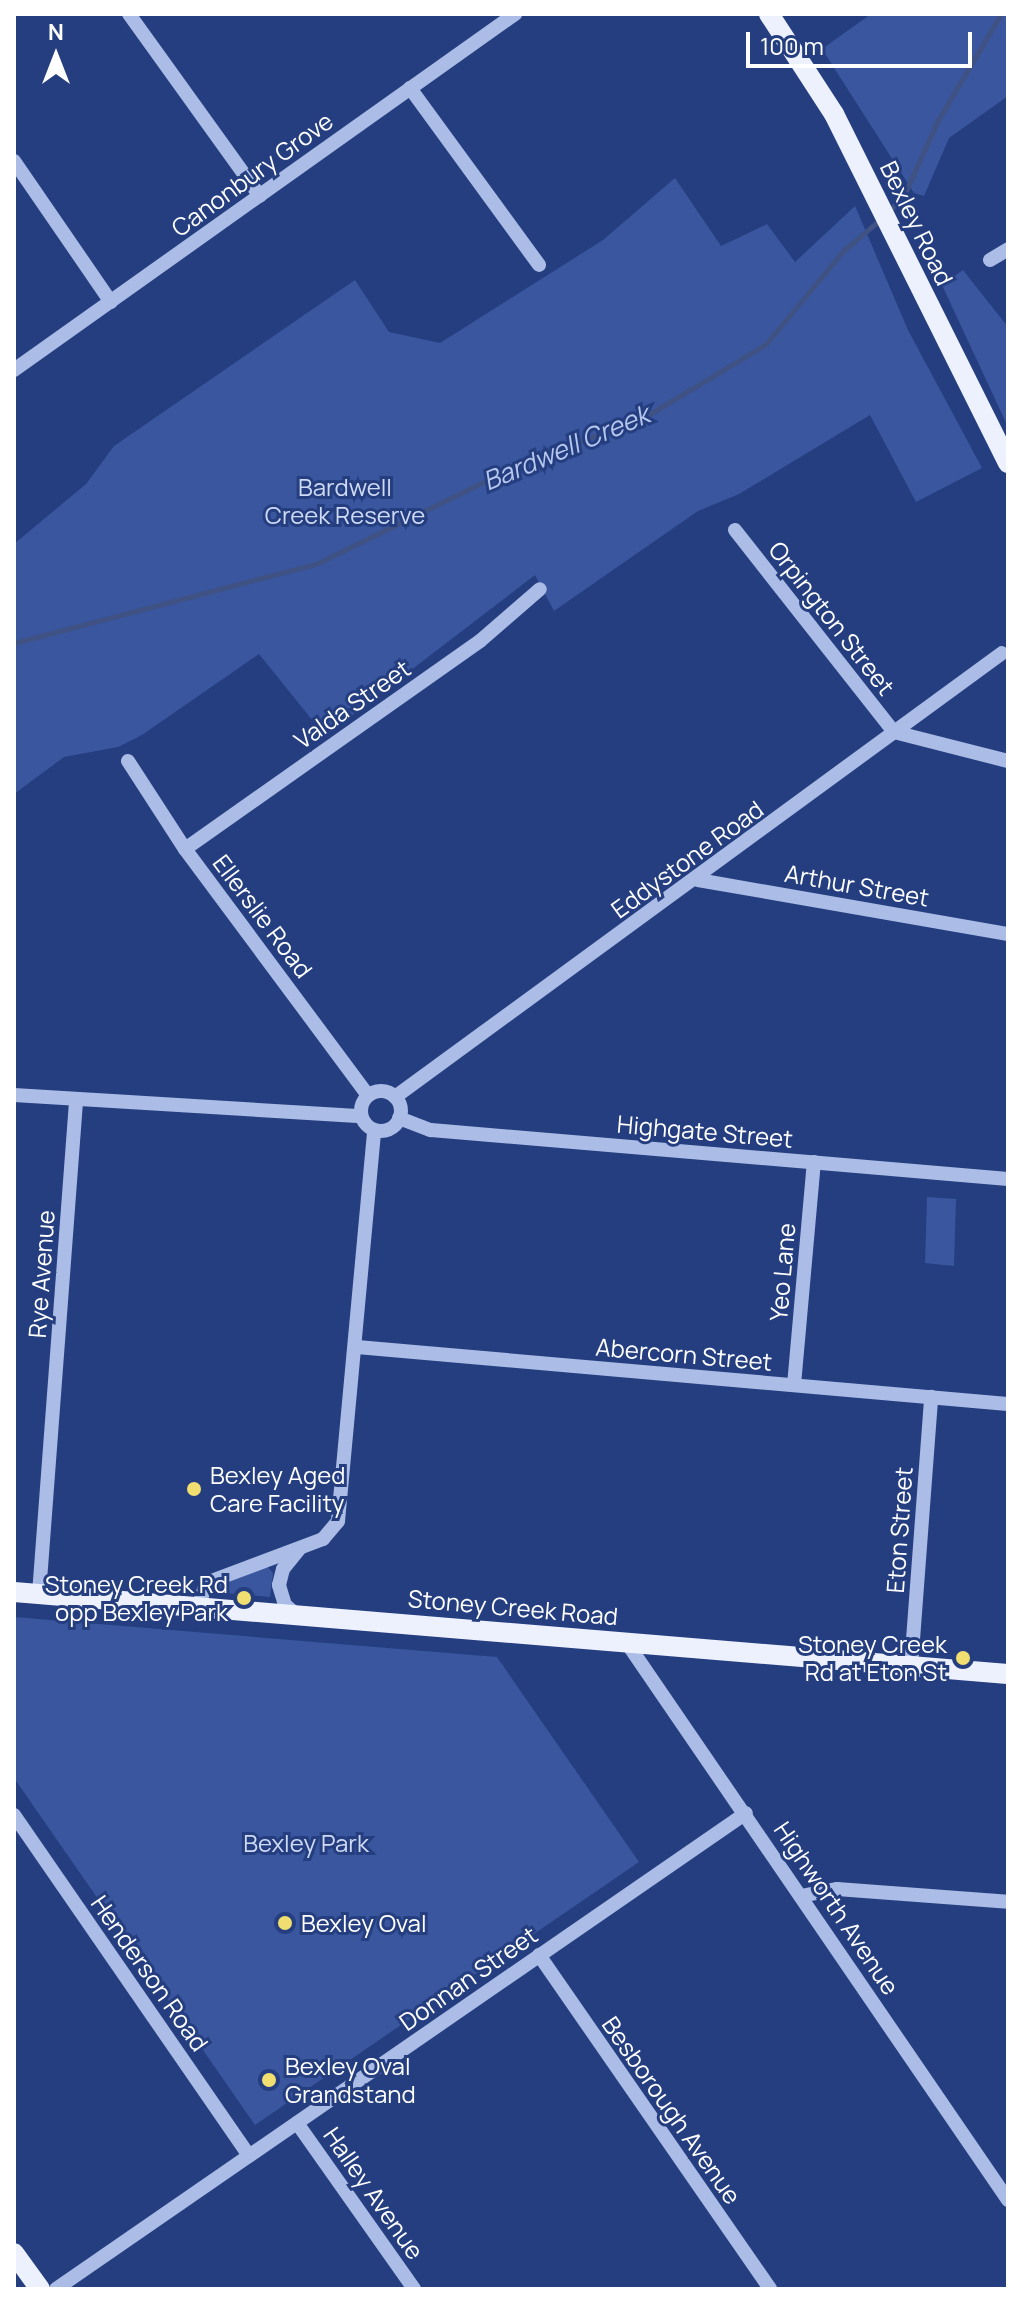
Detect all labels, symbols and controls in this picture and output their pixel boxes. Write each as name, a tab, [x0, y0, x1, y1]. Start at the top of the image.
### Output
north arrow	[16, 16, 96, 96]
scale bar	[750, 16, 976, 66]
text: N	[48, 17, 64, 47]
text: 100 m	[760, 29, 824, 62]
street label: Canonbury Grove	[166, 106, 338, 242]
street label: Bexley Road	[875, 156, 959, 290]
water label: Bardwell Creek	[478, 399, 654, 497]
park label: Bardwell Creek Reserve	[265, 473, 425, 529]
street label: Orpington Street	[763, 535, 901, 701]
street label: Valda Street	[288, 653, 416, 755]
street label: Eddystone Road	[605, 794, 769, 924]
street label: Ellerslie Road	[207, 849, 319, 983]
street label: Arthur Street	[783, 858, 931, 912]
street label: Highgate Street	[616, 1109, 794, 1153]
street label: Rye Avenue	[22, 1209, 60, 1339]
street label: Yeo Lane	[763, 1222, 801, 1322]
street label: Abercorn Street	[594, 1332, 774, 1376]
place label: Bexley Aged Care Facility	[210, 1461, 345, 1517]
street label: Eton Street	[880, 1466, 918, 1594]
marker: Bexley Aged Care Facility	[185, 1480, 203, 1498]
place label: Stoney Creek Rd opp Bexley Park	[45, 1570, 228, 1626]
street label: Stoney Creek Road	[407, 1583, 619, 1631]
marker: Stoney Creek Rd opp Bexley Park	[235, 1589, 253, 1607]
place label: Stoney Creek Rd at Eton St	[798, 1630, 947, 1686]
marker: Stoney Creek Rd at Eton St	[954, 1649, 972, 1667]
street label: Highworth Avenue	[769, 1816, 905, 2000]
park label: Bexley Park	[243, 1829, 369, 1857]
street label: Henderson Road	[86, 1890, 214, 2056]
place label: Bexley Oval	[301, 1909, 427, 1937]
marker: Bexley Oval	[276, 1914, 294, 1932]
street label: Donnan Street	[394, 1920, 542, 2036]
street label: Besborough Avenue	[597, 2011, 747, 2209]
place label: Bexley Oval Grandstand	[285, 2052, 416, 2108]
marker: Bexley Oval Grandstand	[260, 2071, 278, 2089]
street label: Halley Avenue	[318, 2122, 430, 2264]

